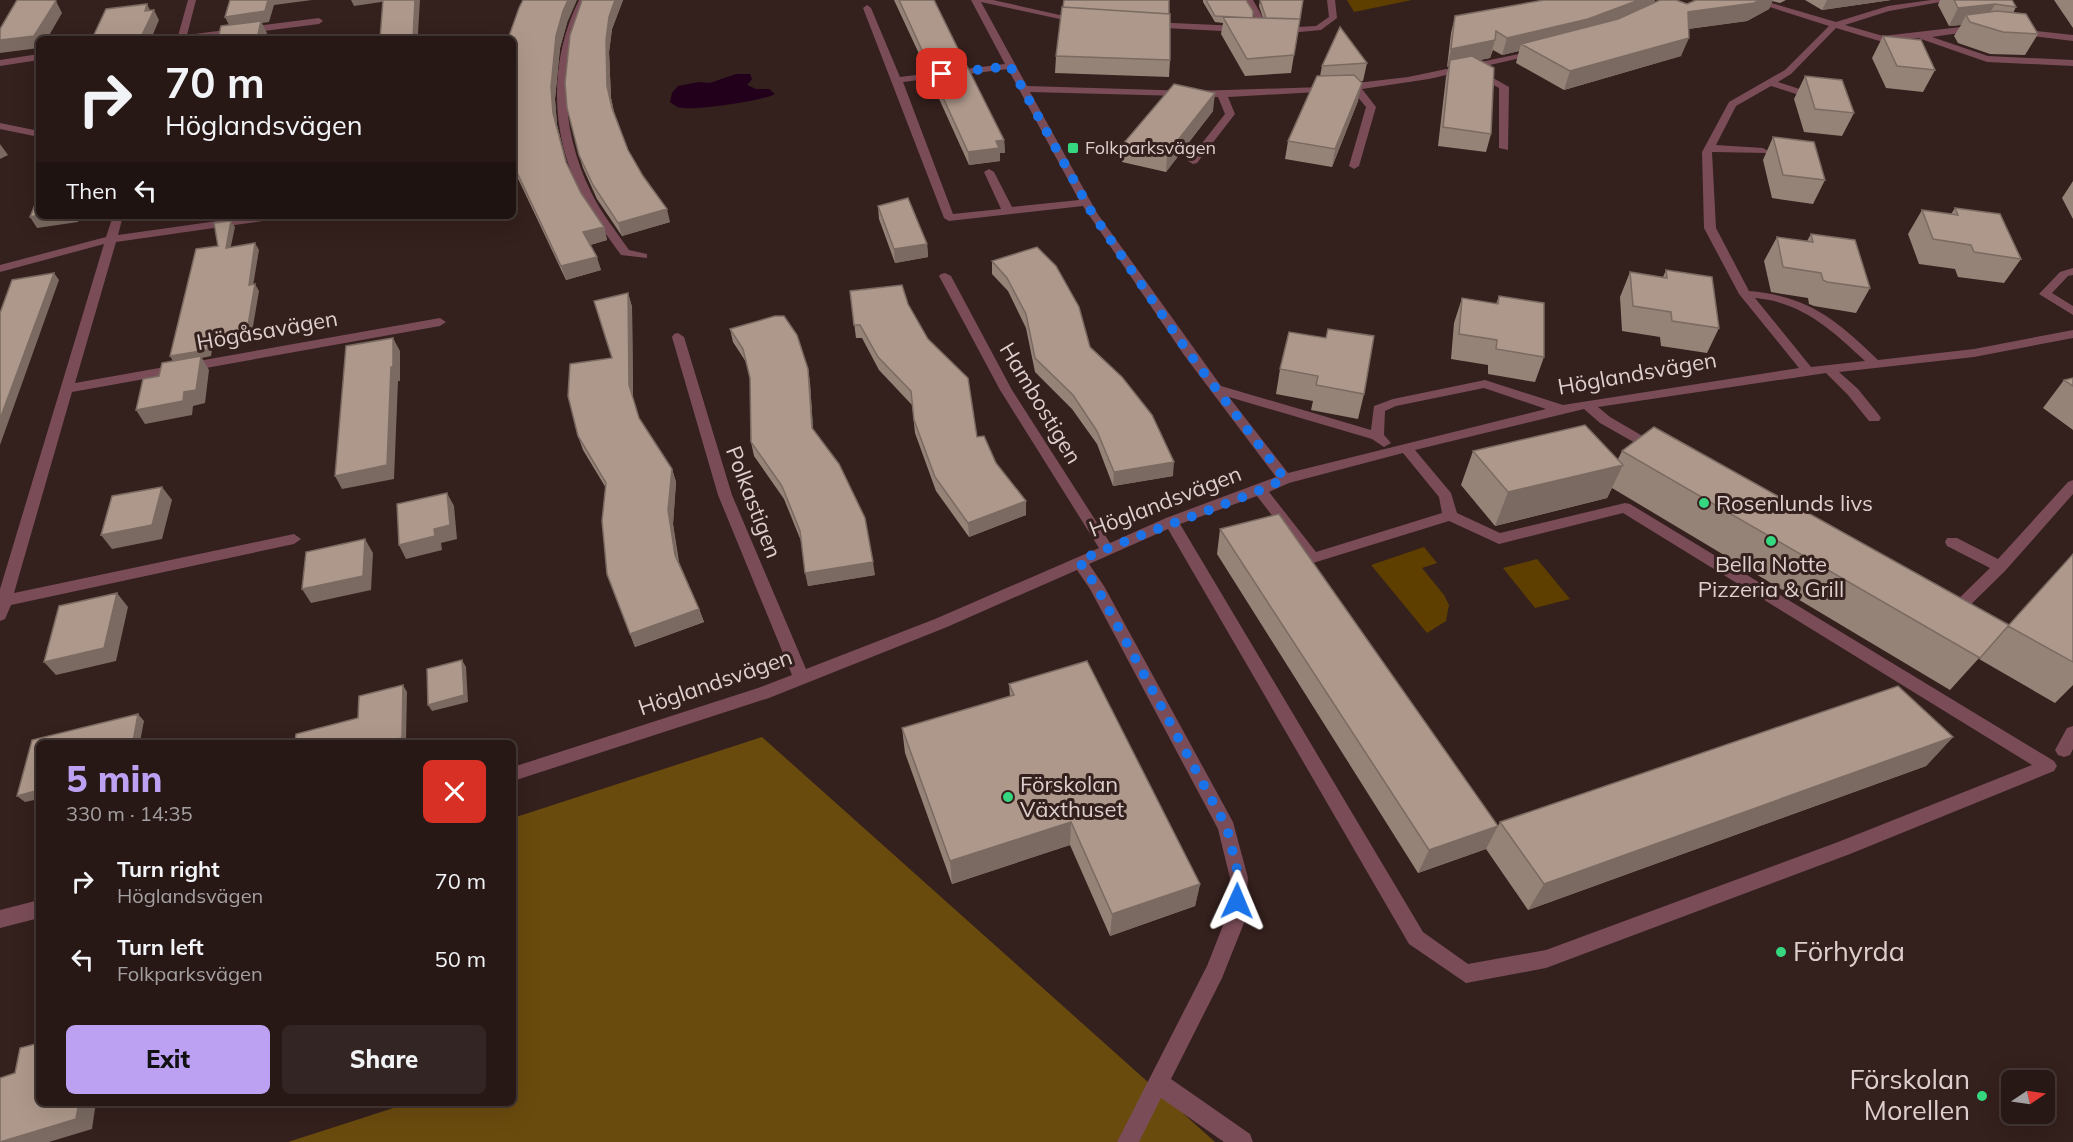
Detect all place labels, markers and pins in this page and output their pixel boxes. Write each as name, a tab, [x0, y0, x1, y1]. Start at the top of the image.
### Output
pin	[916, 48, 967, 99]
place label: Folkparksvägen	[1085, 136, 1216, 159]
marker: Folkparksvägen	[1066, 141, 1080, 155]
place label: Rosenlunds livs	[1716, 489, 1873, 517]
marker: Rosenlunds livs	[1697, 496, 1711, 510]
marker: Bella Notte Pizzeria & Grill	[1764, 534, 1778, 548]
place label: Bella Notte Pizzeria & Grill	[1698, 550, 1844, 603]
place label: Förskolan Växthuset	[1020, 770, 1124, 823]
marker: Förskolan Växthuset	[1001, 790, 1015, 804]
place label: Förhyrda	[1793, 934, 1905, 968]
marker: Förhyrda	[1774, 945, 1788, 959]
place label: Förskolan Morellen	[1849, 1062, 1970, 1127]
marker: Förskolan Morellen	[1975, 1089, 1989, 1103]

